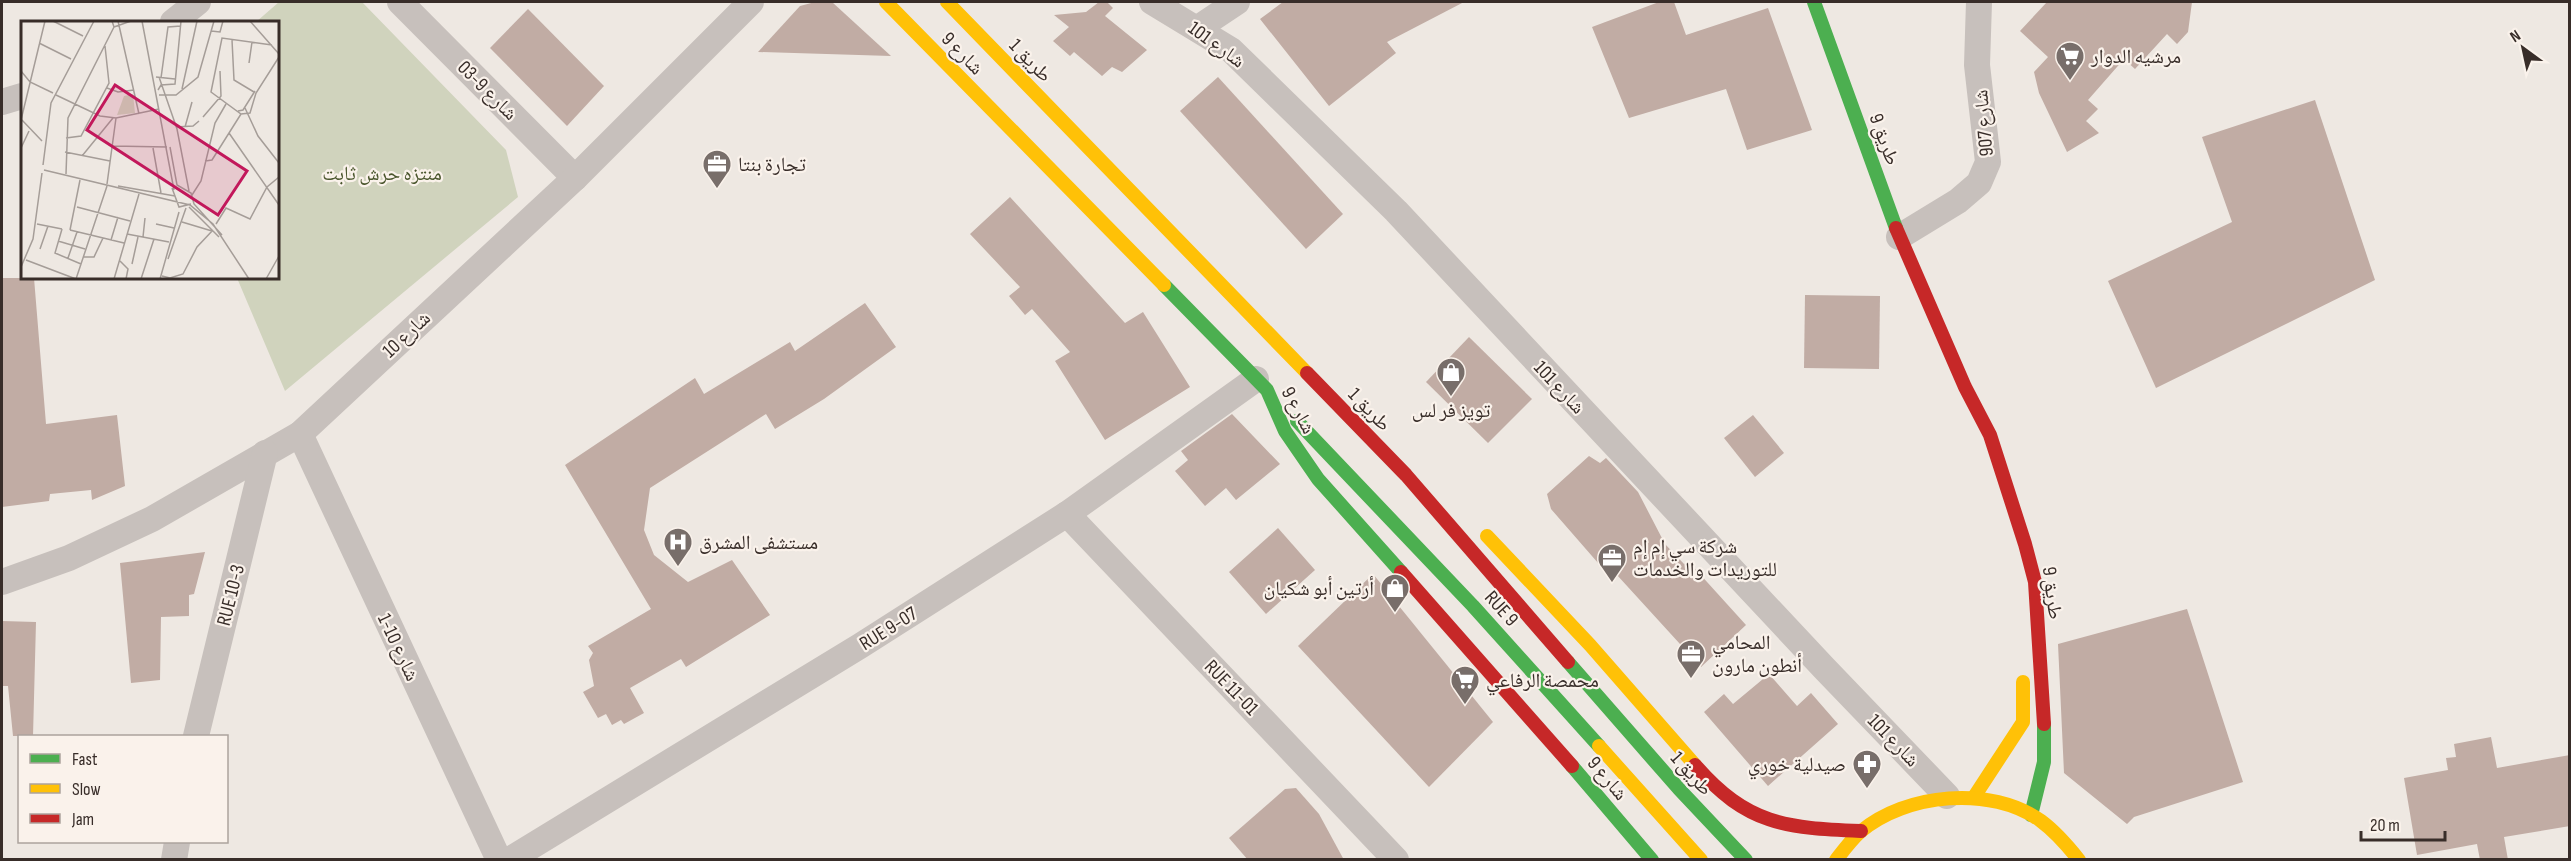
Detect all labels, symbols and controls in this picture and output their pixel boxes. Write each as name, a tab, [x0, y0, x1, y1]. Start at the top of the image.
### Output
street label: شارع 101	[1183, 16, 1249, 73]
north arrow	[2493, 18, 2553, 78]
inset map	[21, 21, 279, 279]
text: N	[2507, 26, 2524, 47]
street label: شارع 9	[936, 27, 988, 80]
street label: طريق 1	[1004, 34, 1057, 87]
supermarket icon: مرشيه الدوار	[2054, 40, 2086, 82]
place label: مرشيه الدوار	[2090, 45, 2181, 69]
street label: شارع 9-03	[452, 56, 522, 126]
street label: شارع 907	[1969, 89, 1999, 157]
street label: طريق 9	[1864, 110, 1904, 168]
office icon: تجارة بنتا	[701, 148, 733, 190]
place label: تجارة بنتا	[738, 153, 806, 177]
park label: منتزه حرش ثابت	[322, 162, 442, 186]
street label: شارع 10	[378, 306, 436, 363]
shop icon: تويز فر لس	[1435, 356, 1467, 398]
street label: شارع 101	[1529, 356, 1590, 419]
street label: شارع 9	[1276, 383, 1320, 438]
street label: طريق 1	[1343, 383, 1396, 436]
place label: تويز فر لس	[1412, 399, 1490, 423]
hospital icon: مستشفى المشرق	[662, 526, 694, 568]
place label: مستشفى المشرق	[699, 531, 818, 555]
place label: شركة سي إم إم للتوريدات والخدمات	[1633, 535, 1777, 582]
office icon: شركة سي إم إم للتوريدات والخدمات	[1596, 542, 1628, 584]
street label: RUE 10-3	[212, 562, 250, 628]
street label: طريق 9	[2037, 565, 2067, 621]
shop icon: أرتين أبو شكيان	[1379, 572, 1411, 614]
place label: أرتين أبو شكيان	[1263, 576, 1374, 601]
street label: RUE 9	[1479, 586, 1523, 631]
street label: RUE 9-07	[855, 602, 922, 656]
street label: شارع 10-1	[372, 610, 424, 685]
place label: المحامي أنطون مارون	[1712, 631, 1802, 678]
office icon: المحامي أنطون مارون	[1675, 638, 1707, 680]
street label: RUE 11-01	[1199, 655, 1263, 720]
supermarket icon: محمصة الرفاعي	[1449, 664, 1481, 706]
place label: محمصة الرفاعي	[1486, 669, 1599, 696]
street label: شارع 101	[1862, 709, 1924, 772]
legend	[18, 735, 228, 843]
street label: طريق 1	[1665, 747, 1717, 801]
pharmacy icon: صيدلية خوري	[1851, 748, 1883, 790]
text: Fast	[72, 749, 98, 770]
street label: شارع 9	[1582, 752, 1633, 806]
place label: صيدلية خوري	[1748, 753, 1846, 780]
text: Slow	[72, 779, 101, 800]
scale bar	[2361, 804, 2445, 842]
text: Jam	[71, 809, 94, 830]
text: 20 m	[2370, 815, 2400, 836]

